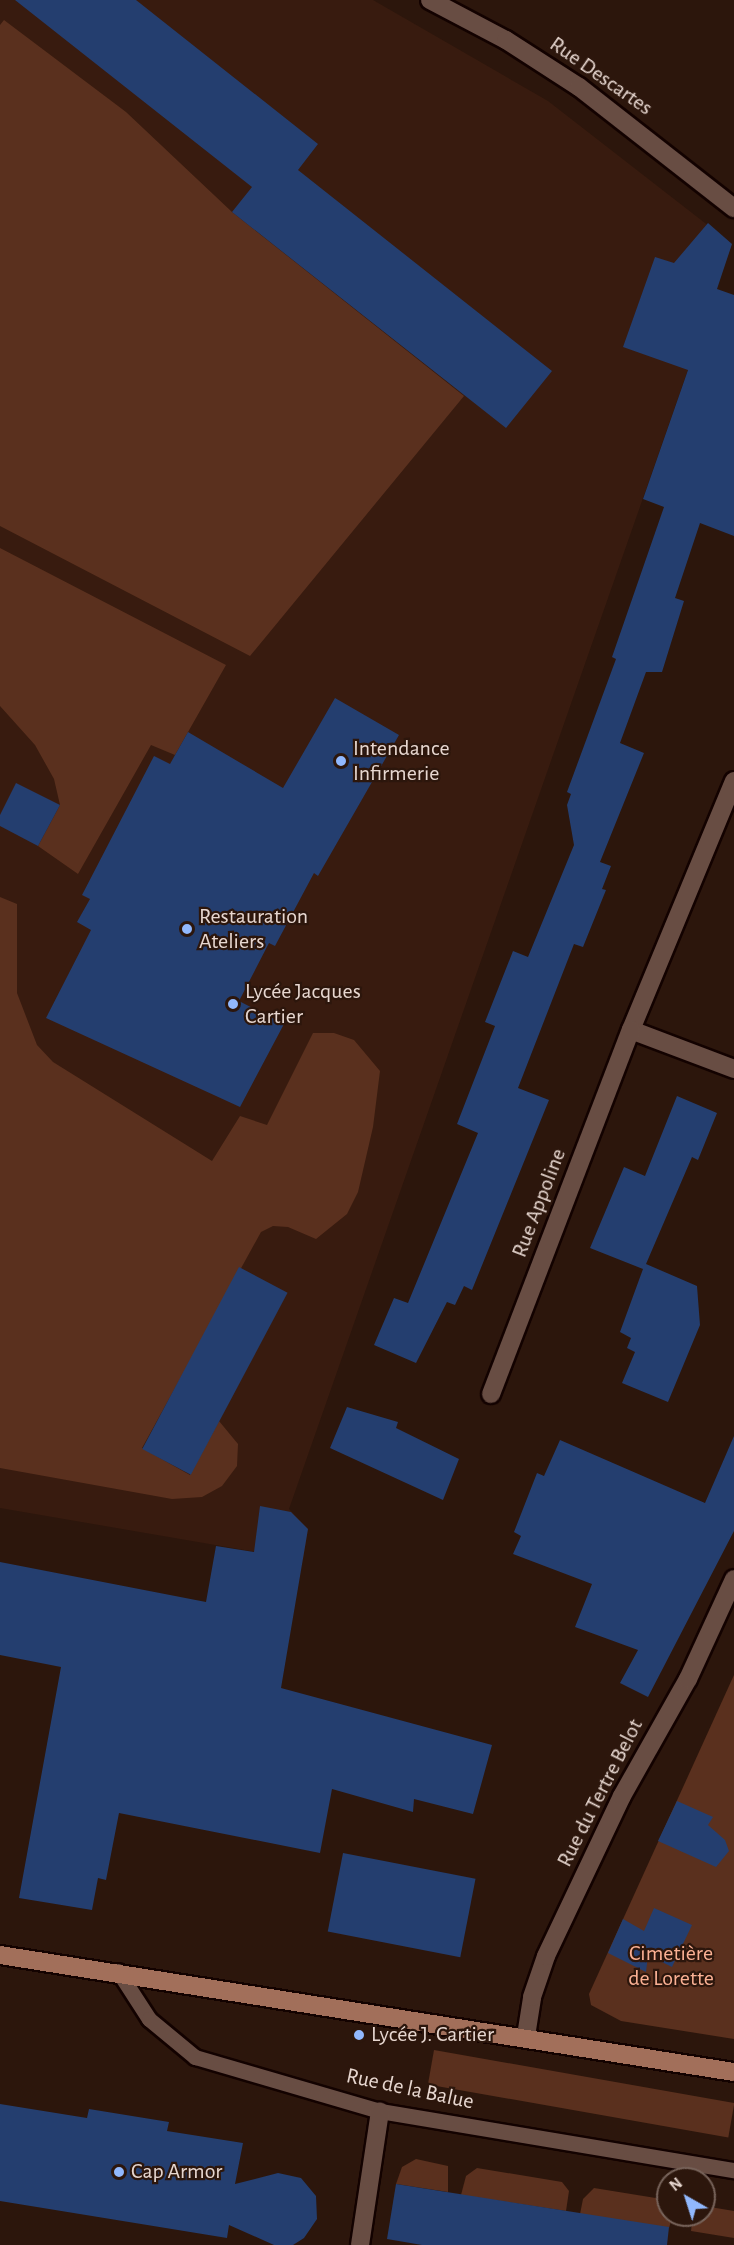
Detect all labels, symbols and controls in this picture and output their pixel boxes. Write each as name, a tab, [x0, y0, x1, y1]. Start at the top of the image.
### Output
street label: Rue Descartes	[544, 31, 658, 121]
place label: Intendance Infirmerie	[353, 735, 450, 786]
marker: Intendance Infirmerie	[334, 754, 348, 768]
place label: Restauration Ateliers	[199, 903, 308, 954]
marker: Restauration Ateliers	[180, 922, 194, 936]
place label: Lycée Jacques Cartier	[245, 978, 361, 1030]
marker: Lycée Jacques Cartier	[226, 997, 240, 1011]
street label: Rue Appoline	[506, 1145, 572, 1261]
street label: Rue du Tertre Belot	[551, 1715, 649, 1871]
park label: Cimetière de Lorette	[628, 1940, 714, 1992]
place label: Lycée J. Cartier	[371, 2022, 494, 2048]
marker: Lycée J. Cartier	[352, 2028, 366, 2042]
street label: Rue de la Balue	[344, 2063, 476, 2115]
place label: Cap Armor	[131, 2159, 222, 2185]
marker: Cap Armor	[112, 2165, 126, 2179]
north arrow	[656, 2167, 716, 2227]
text: N	[667, 2175, 685, 2194]

